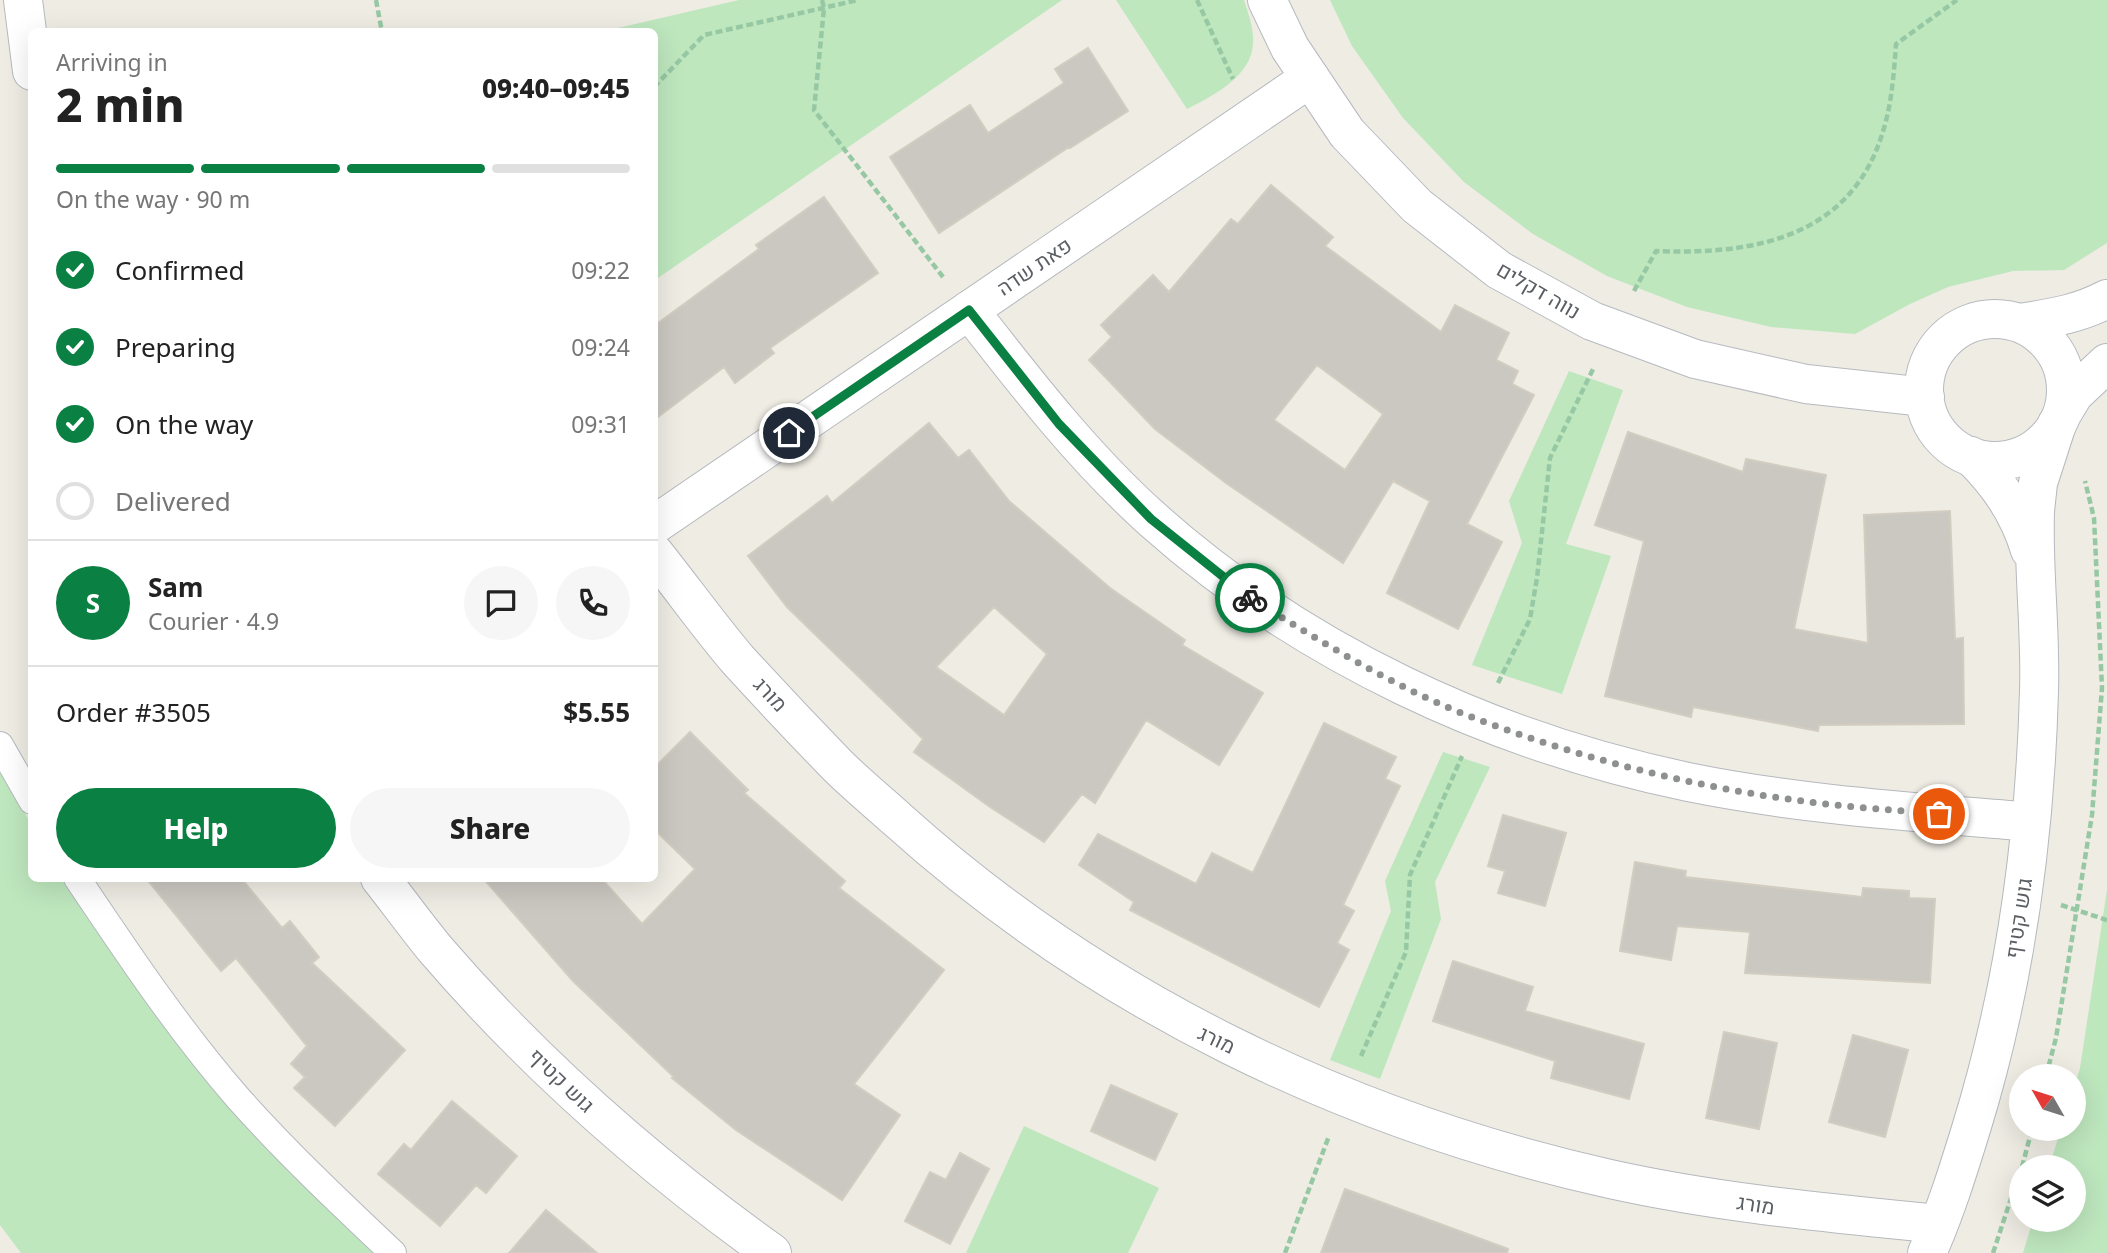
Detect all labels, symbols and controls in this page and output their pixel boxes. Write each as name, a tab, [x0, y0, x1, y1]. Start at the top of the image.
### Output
text: Arriving in	[56, 46, 168, 78]
text: 09:40–09:45	[482, 70, 630, 106]
text: 2 min	[56, 73, 185, 135]
text: On the way · 90 m	[56, 183, 250, 215]
street label: פאת שדה	[991, 231, 1077, 301]
icon: check	[56, 251, 94, 289]
text: Confirmed	[115, 252, 245, 288]
text: 09:22	[571, 254, 630, 286]
street label: נווה דקלים	[1492, 255, 1586, 325]
icon: check	[56, 328, 94, 366]
text: Preparing	[115, 329, 236, 365]
text: 09:24	[571, 331, 630, 363]
pin	[759, 403, 819, 463]
icon: check	[56, 405, 94, 443]
text: On the way	[115, 406, 253, 442]
text: 09:31	[571, 408, 630, 440]
icon: home	[770, 414, 808, 452]
text: Delivered	[115, 483, 231, 519]
courier	[1215, 563, 1285, 633]
button: chat	[464, 566, 538, 640]
button: phone	[556, 566, 630, 640]
text: Sam	[148, 569, 203, 605]
icon: bike	[1231, 579, 1269, 617]
text: S	[86, 585, 100, 621]
text: Courier · 4.9	[148, 605, 279, 637]
street label: מורג	[748, 671, 794, 717]
text: Order #3505	[56, 694, 211, 730]
text: $5.55	[563, 694, 630, 730]
pin	[1909, 784, 1969, 844]
button: Help	[56, 788, 336, 868]
button: Share	[350, 788, 630, 868]
icon: bag	[1920, 795, 1958, 833]
street label: גוש קטיף	[1998, 876, 2038, 960]
street label: מורג	[1194, 1018, 1240, 1060]
street label: גוש קטיף	[523, 1042, 601, 1118]
north arrow	[2009, 1064, 2086, 1141]
map controls	[2009, 1064, 2086, 1232]
button: layers	[2009, 1155, 2086, 1232]
street label: מורג	[1735, 1187, 1777, 1221]

